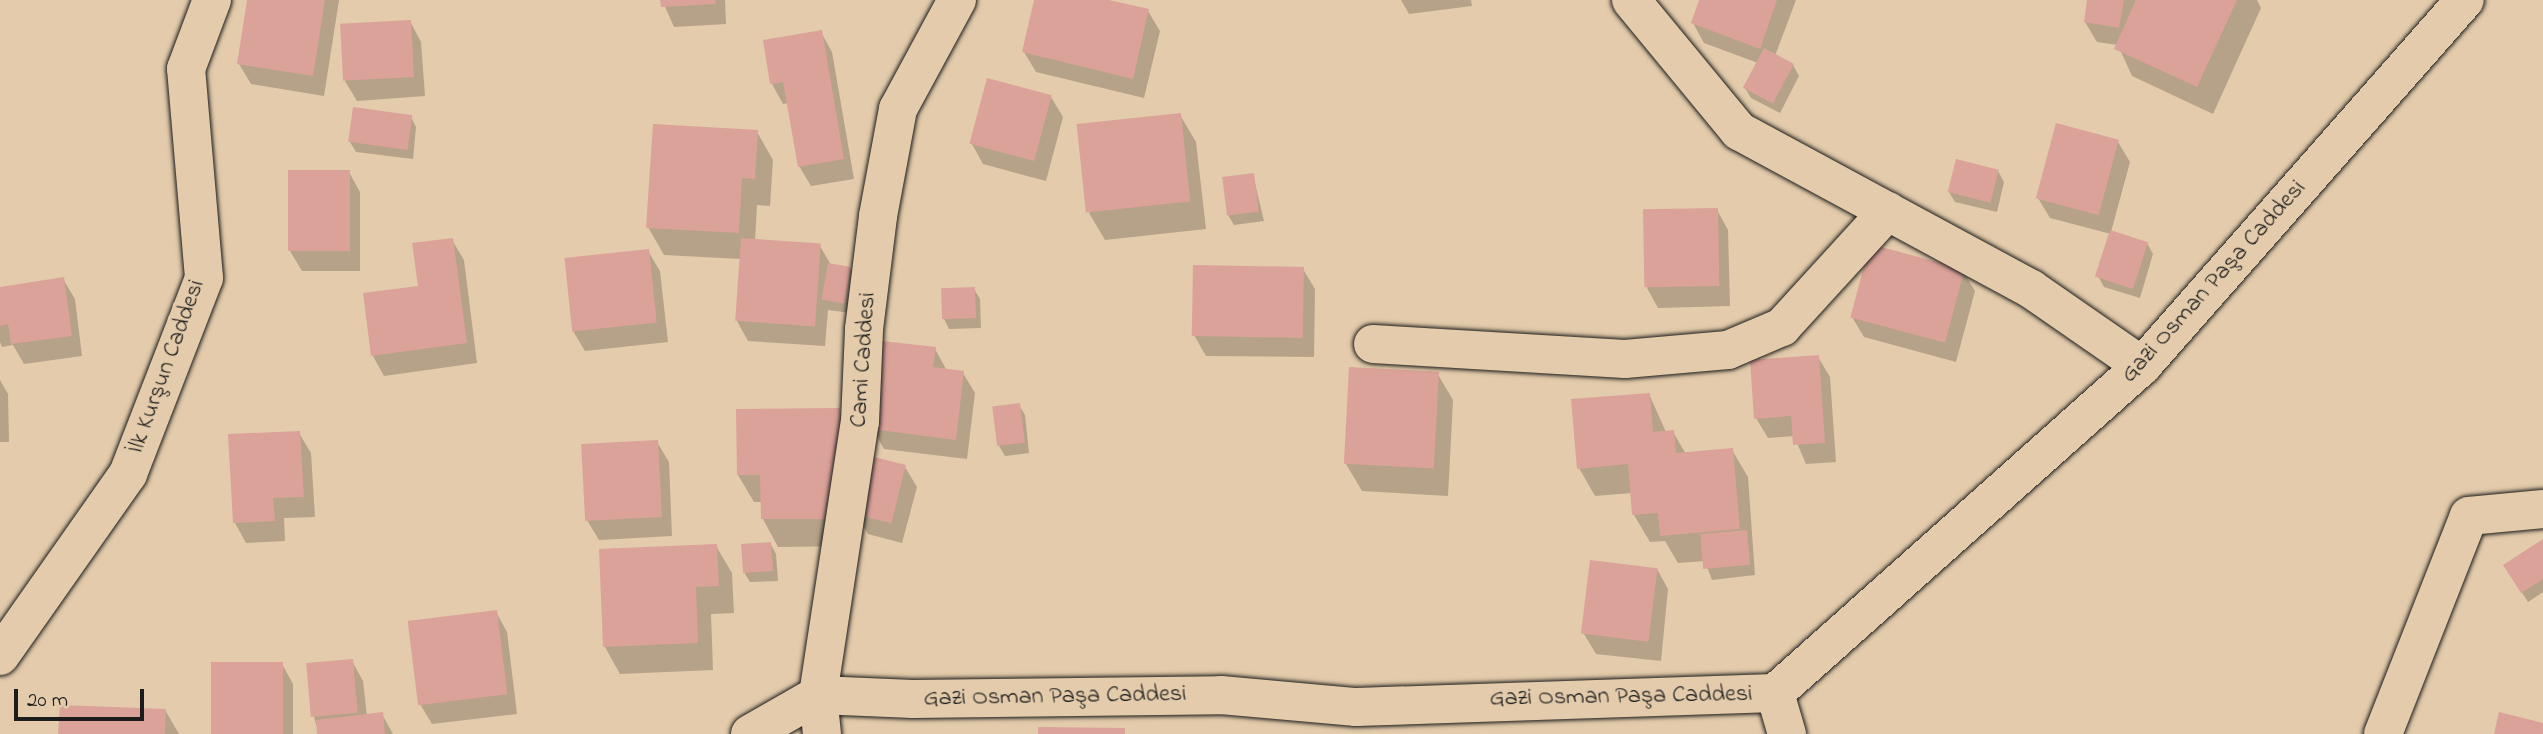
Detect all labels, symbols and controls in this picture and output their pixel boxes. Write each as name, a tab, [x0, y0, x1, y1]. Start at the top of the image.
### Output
street label: Gazi Osman Paşa Caddesi	[2115, 175, 2313, 389]
street label: İlk Kurşun Caddesi	[122, 276, 212, 458]
street label: Cami Caddesi	[845, 291, 883, 429]
scale bar	[18, 674, 147, 718]
street label: Gazi Osman Paşa Caddesi	[923, 680, 1187, 714]
street label: Gazi Osman Paşa Caddesi	[1489, 680, 1753, 714]
text: 20 m	[27, 686, 68, 716]

